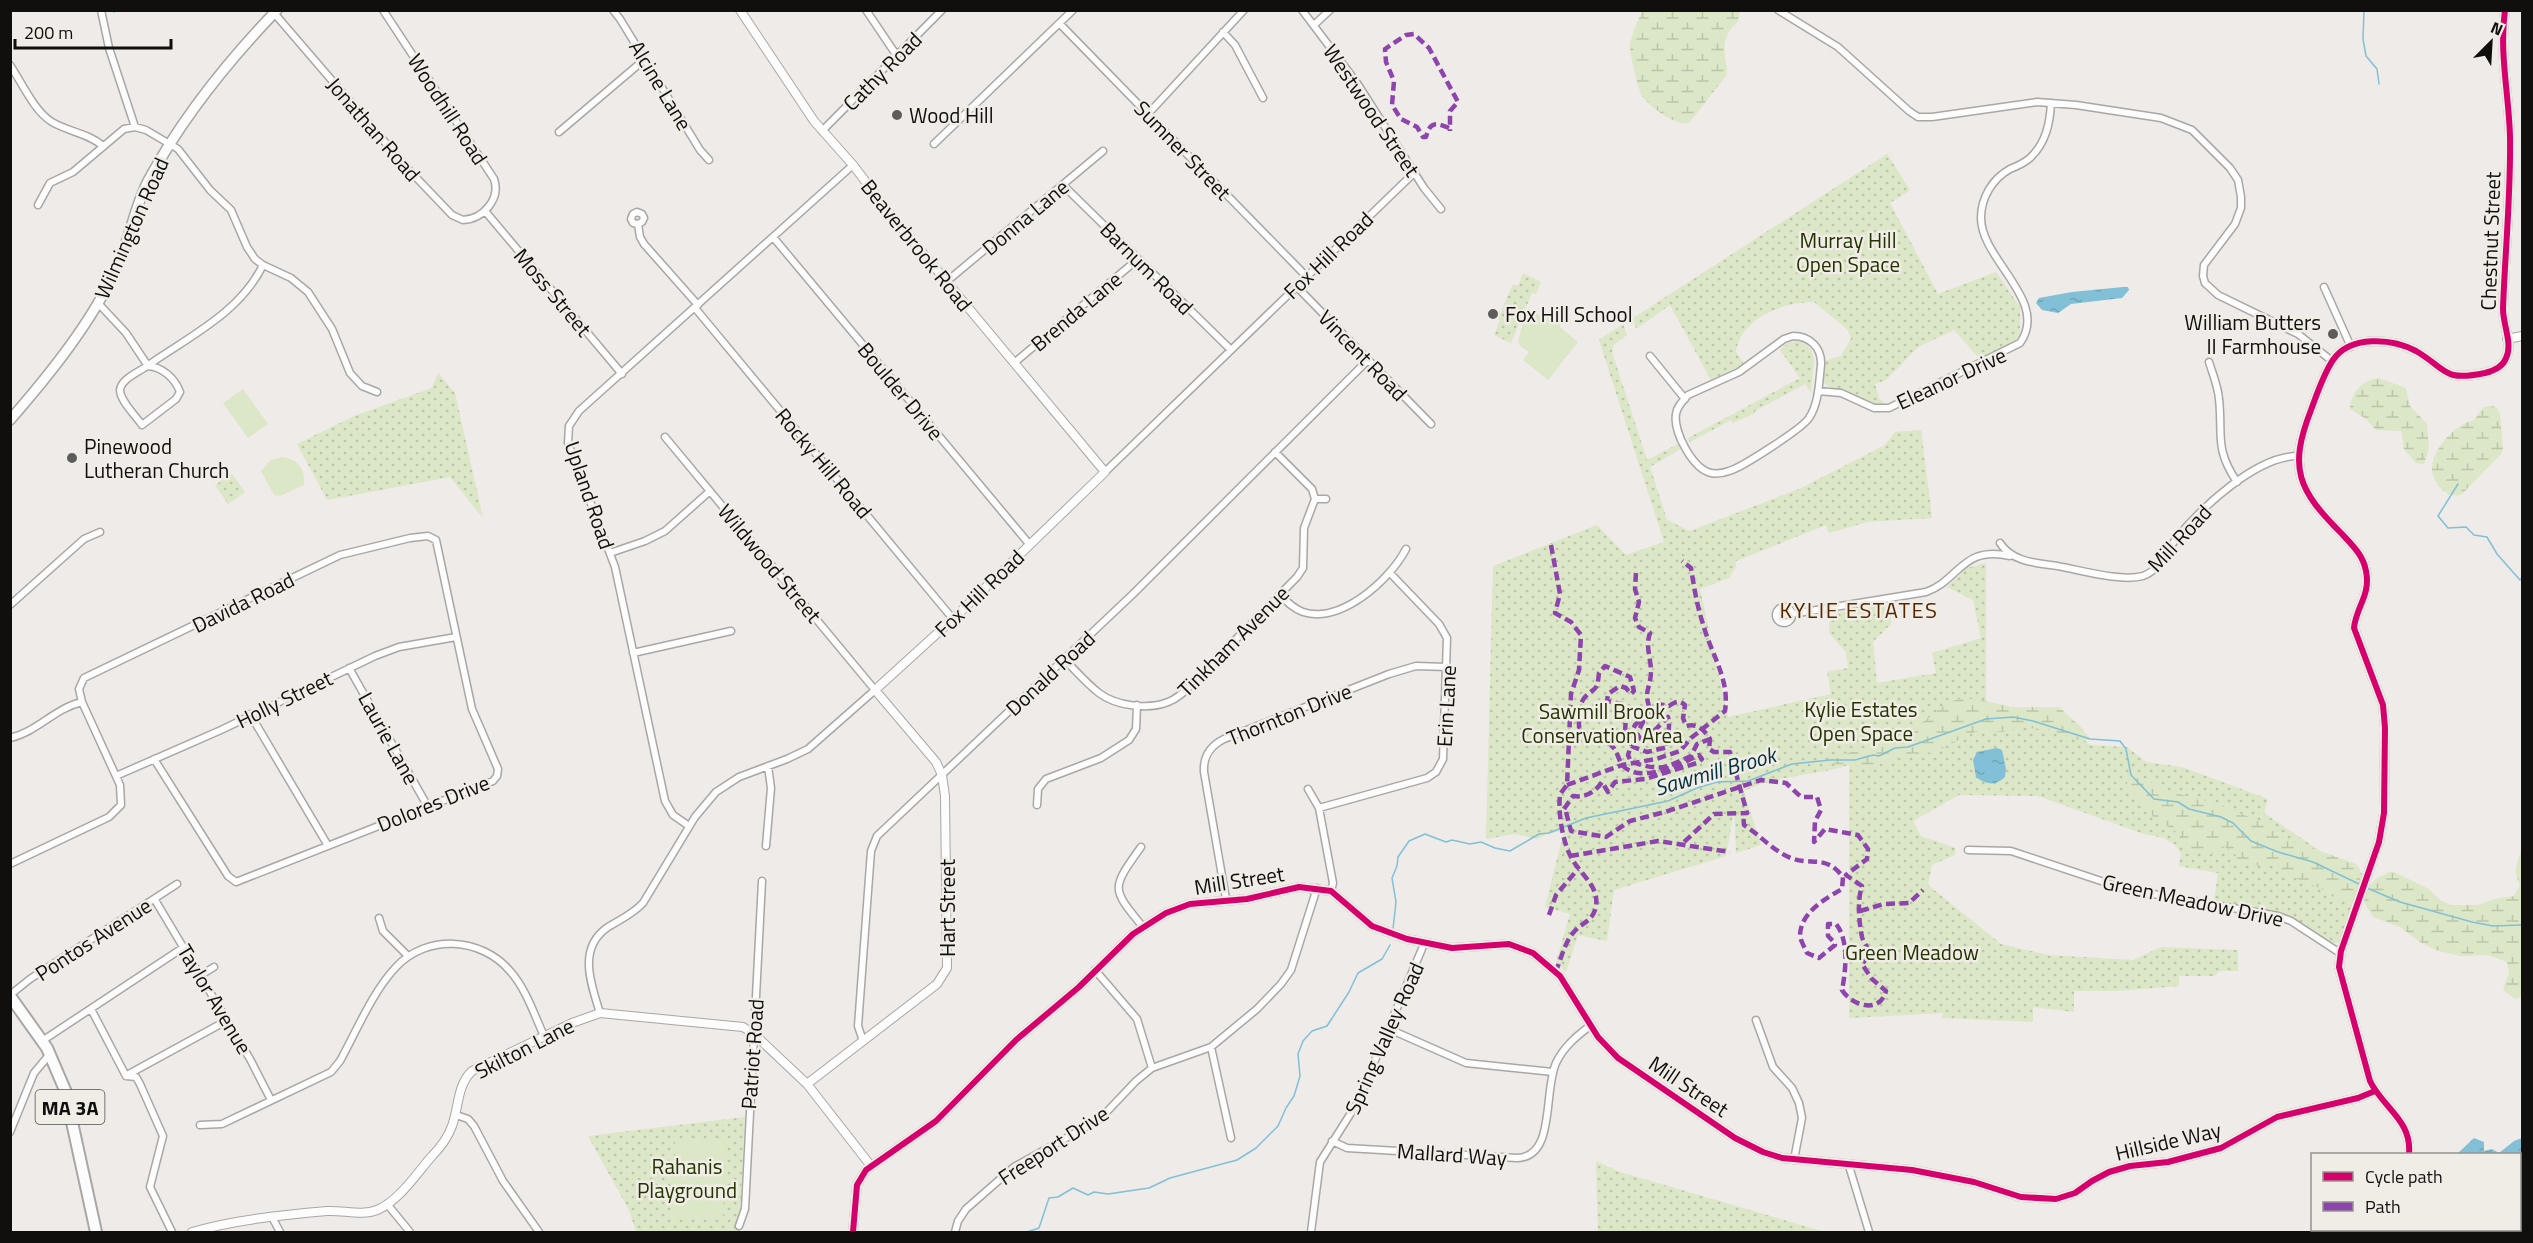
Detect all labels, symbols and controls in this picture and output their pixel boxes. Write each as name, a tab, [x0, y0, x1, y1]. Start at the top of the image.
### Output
scale bar	[15, 12, 171, 50]
north arrow	[2461, 12, 2521, 72]
text: N	[2487, 15, 2507, 42]
text: 200 m	[24, 19, 73, 46]
street label: Cathy Road	[835, 24, 929, 118]
street label: Alcine Lane	[622, 34, 700, 136]
street label: Westwood Street	[1316, 37, 1429, 183]
street label: Woodhill Road	[400, 47, 496, 171]
street label: Jonathan Road	[319, 70, 429, 188]
street label: Sumner Street	[1127, 93, 1239, 208]
place label: Wood Hill	[909, 99, 994, 131]
marker: Wood Hill	[890, 108, 904, 122]
street label: Wilmington Road	[85, 152, 177, 304]
street label: Chestnut Street	[2472, 170, 2508, 311]
street label: Donna Lane	[975, 171, 1075, 263]
street label: Beaverbrook Road	[854, 172, 980, 318]
street label: Fox Hill Road	[1276, 204, 1380, 306]
street label: Barnum Road	[1093, 214, 1201, 322]
park label: Murray Hill Open Space	[1796, 224, 1900, 280]
street label: Moss Street	[506, 241, 600, 344]
street label: Brenda Lane	[1023, 263, 1129, 359]
place label: Fox Hill School	[1505, 298, 1633, 330]
street label: Vincent Road	[1311, 302, 1415, 408]
place label: William Butters II Farmhouse	[2184, 306, 2321, 362]
marker: Fox Hill School	[1486, 307, 1500, 321]
marker: William Butters II Farmhouse	[2326, 327, 2340, 341]
street label: Boulder Drive	[850, 335, 952, 447]
street label: Eleanor Drive	[1891, 339, 2011, 417]
street label: Rocky Hill Road	[768, 400, 880, 526]
place label: Pinewood Lutheran Church	[84, 430, 229, 486]
street label: Upland Road	[557, 437, 623, 553]
marker: Pinewood Lutheran Church	[65, 451, 79, 465]
street label: Wildwood Street	[710, 496, 830, 630]
street label: Mill Road	[2139, 497, 2219, 579]
street label: Fox Hill Road	[927, 542, 1031, 644]
street label: Davida Road	[186, 563, 300, 641]
street label: Tinkham Avenue	[1170, 578, 1296, 704]
district label: KYLIE ESTATES	[1779, 593, 1939, 627]
street label: Donald Road	[998, 623, 1102, 723]
street label: Holly Street	[230, 662, 338, 736]
street label: Erin Lane	[1428, 664, 1464, 748]
street label: Thornton Drive	[1222, 674, 1356, 754]
street label: Laurie Lane	[350, 686, 428, 790]
park label: Kylie Estates Open Space	[1804, 693, 1918, 749]
park label: Sawmill Brook Conservation Area	[1521, 695, 1683, 751]
water label: Sawmill Brook	[1650, 737, 1782, 805]
street label: Dolores Drive	[372, 766, 494, 840]
street label: Mill Street	[1192, 857, 1287, 903]
street label: Hart Street	[931, 858, 963, 957]
street label: Green Meadow Drive	[2099, 865, 2287, 935]
street label: Pontos Avenue	[28, 889, 158, 989]
park label: Green Meadow	[1845, 936, 1979, 968]
street label: Taylor Avenue	[170, 938, 260, 1060]
street label: Spring Valley Road	[1336, 957, 1432, 1119]
street label: Patriot Road	[732, 998, 772, 1110]
street label: Skilton Lane	[469, 1009, 579, 1087]
street label: Mill Street	[1642, 1047, 1736, 1125]
road number: MA 3A	[36, 1090, 104, 1124]
street label: Freeport Drive	[991, 1097, 1115, 1193]
street label: Hillside Way	[2112, 1113, 2224, 1169]
street label: Mallard Way	[1396, 1134, 1508, 1174]
park label: Rahanis Playground	[637, 1150, 737, 1206]
legend	[2311, 1153, 2521, 1231]
text: Cycle path	[2365, 1163, 2443, 1190]
text: Path	[2365, 1193, 2401, 1220]

